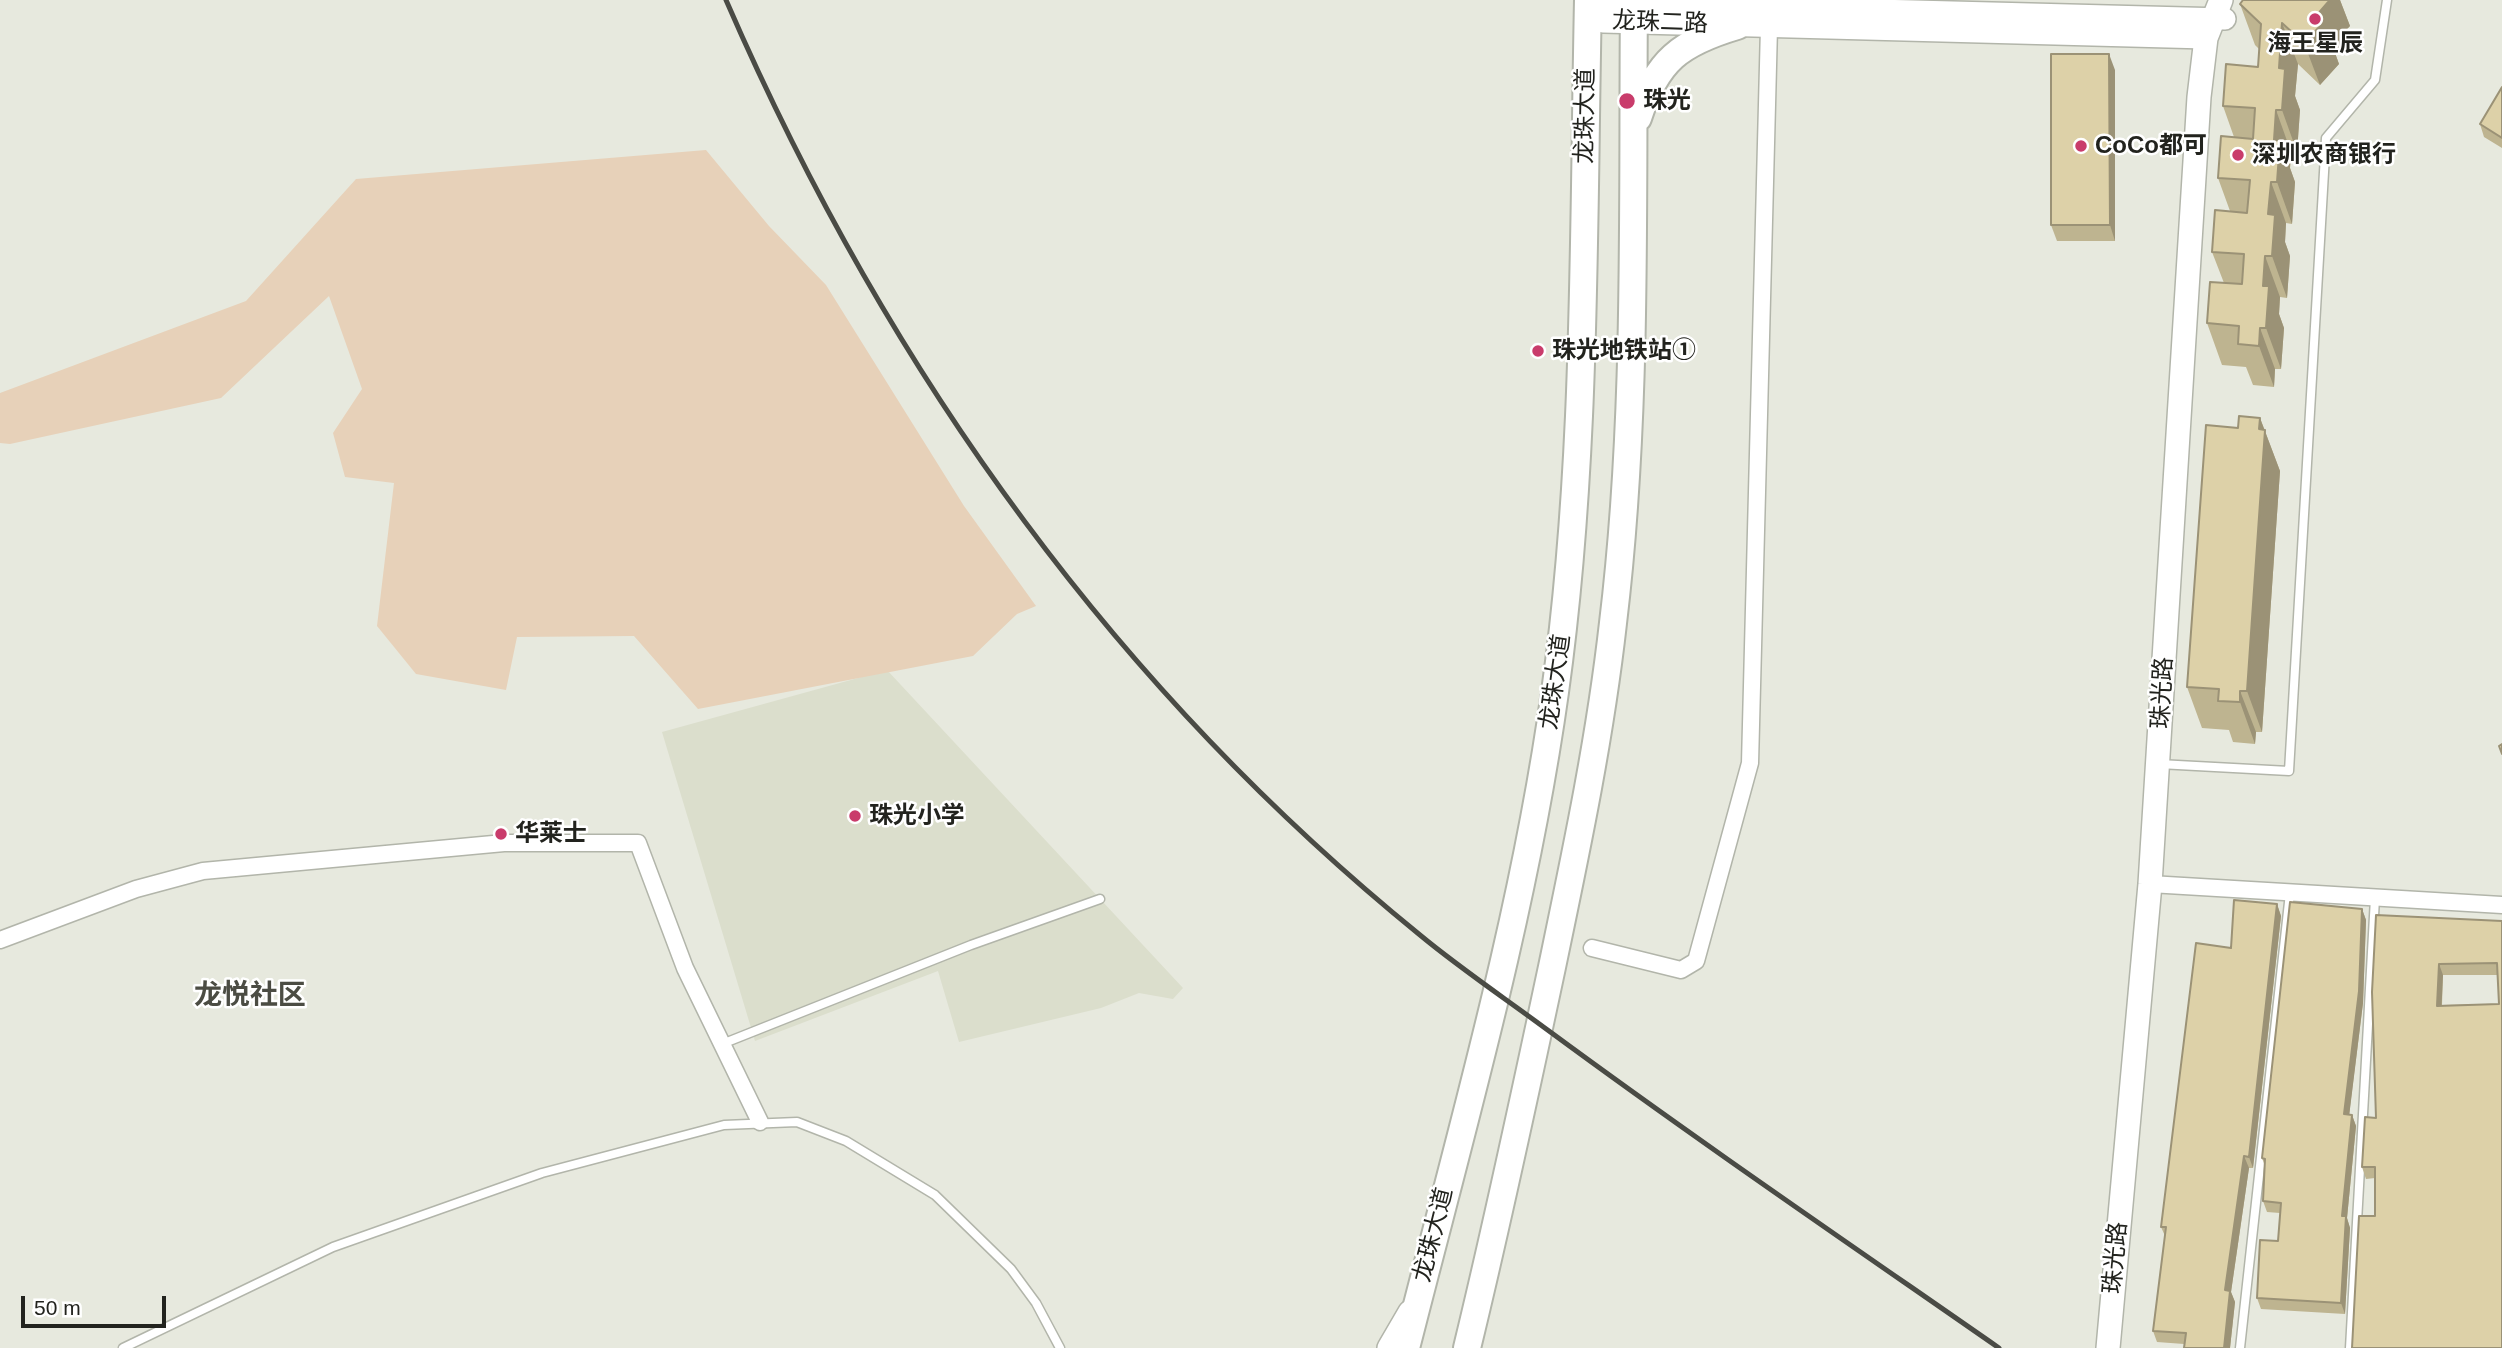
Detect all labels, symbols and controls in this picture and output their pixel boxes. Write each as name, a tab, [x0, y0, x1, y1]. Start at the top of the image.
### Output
street label: 龙珠二路	[1612, 7, 1708, 39]
marker: 海王星辰	[2307, 11, 2323, 27]
place label: 海王星辰	[2267, 30, 2363, 58]
street label: 龙珠大道	[1571, 68, 1601, 164]
place label: 珠光	[1643, 87, 1691, 115]
marker: 珠光	[1617, 91, 1637, 111]
place label: CoCo都可	[2095, 132, 2207, 160]
marker: CoCo都可	[2073, 138, 2089, 154]
place label: 深圳农商银行	[2252, 141, 2396, 169]
marker: 深圳农商银行	[2230, 147, 2246, 163]
place label: 珠光地铁站①	[1552, 337, 1696, 365]
marker: 珠光地铁站①	[1530, 343, 1546, 359]
street label: 龙珠大道	[1535, 632, 1577, 732]
street label: 珠光路	[2147, 656, 2179, 730]
place label: 珠光小学	[869, 802, 965, 830]
marker: 珠光小学	[847, 808, 863, 824]
place label: 华莱士	[515, 820, 587, 848]
marker: 华莱士	[493, 826, 509, 842]
district label: 龙悦社区	[194, 979, 306, 1013]
street label: 龙珠大道	[1408, 1185, 1460, 1285]
street label: 珠光路	[2099, 1221, 2133, 1295]
scale bar	[24, 1282, 170, 1326]
text: 50 m	[34, 1296, 81, 1319]

